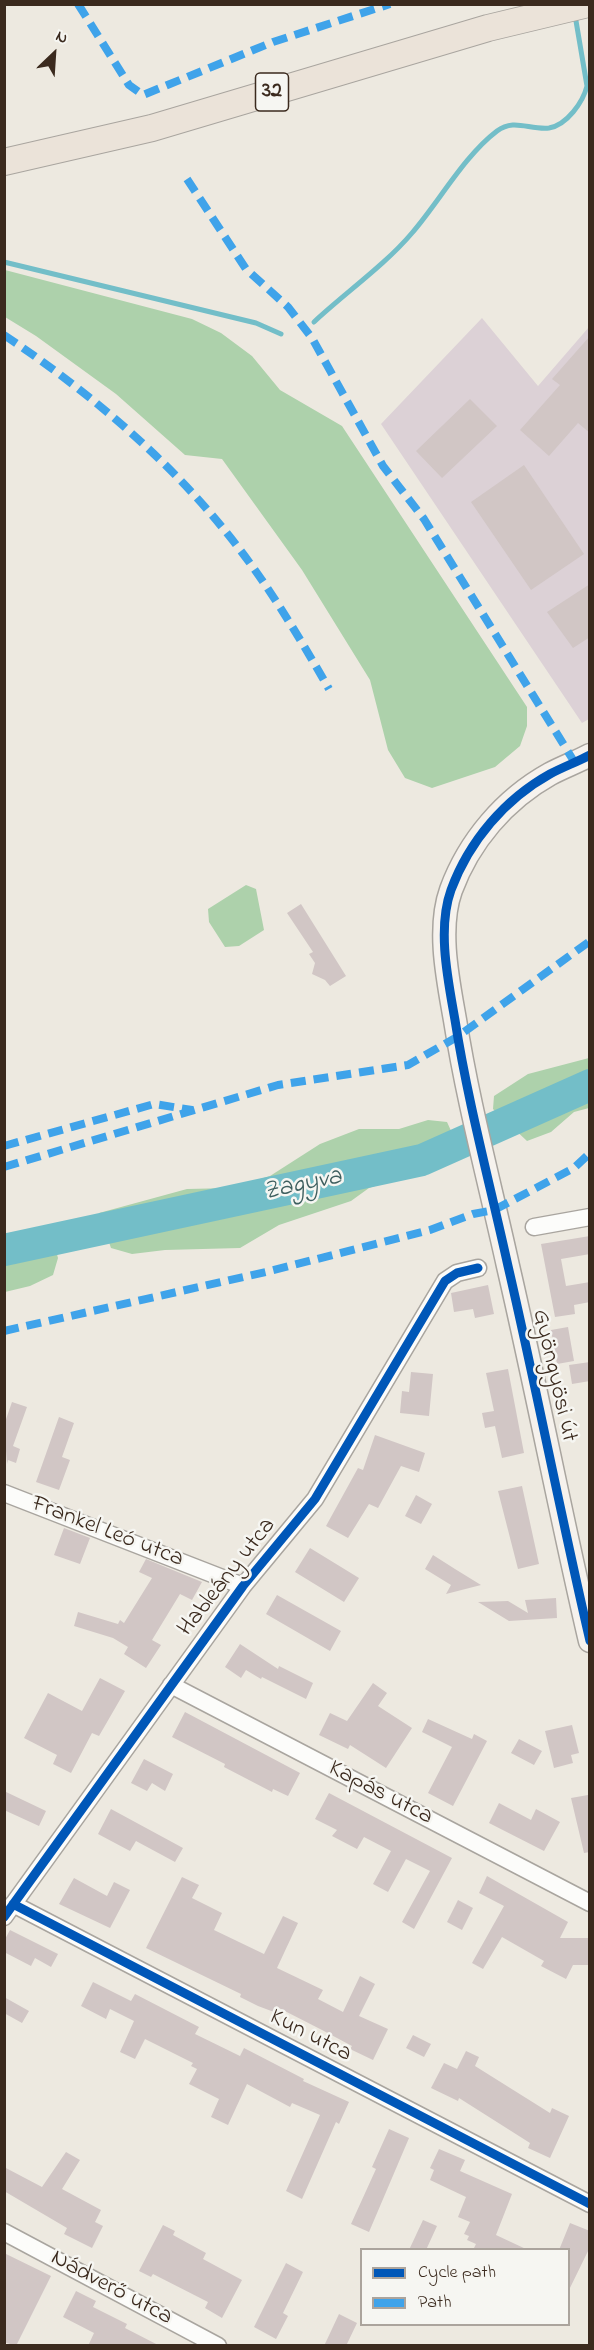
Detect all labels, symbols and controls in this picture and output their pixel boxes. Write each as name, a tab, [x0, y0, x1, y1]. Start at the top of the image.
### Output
north arrow	[24, 24, 84, 84]
text: N	[52, 25, 72, 51]
road number: 32	[256, 73, 288, 111]
water label: Zagyva	[261, 1163, 345, 1209]
street label: Gyöngyösi út	[524, 1307, 582, 1445]
street label: Frankel Leó utca	[27, 1491, 187, 1575]
street label: Hableány utca	[173, 1513, 283, 1643]
street label: Kapás utca	[323, 1755, 437, 1833]
street label: Kun utca	[264, 2004, 356, 2070]
street label: Nádverő utca	[45, 2245, 177, 2333]
legend	[360, 2248, 570, 2326]
text: Cycle path	[418, 2260, 496, 2286]
text: Path	[418, 2290, 452, 2316]

